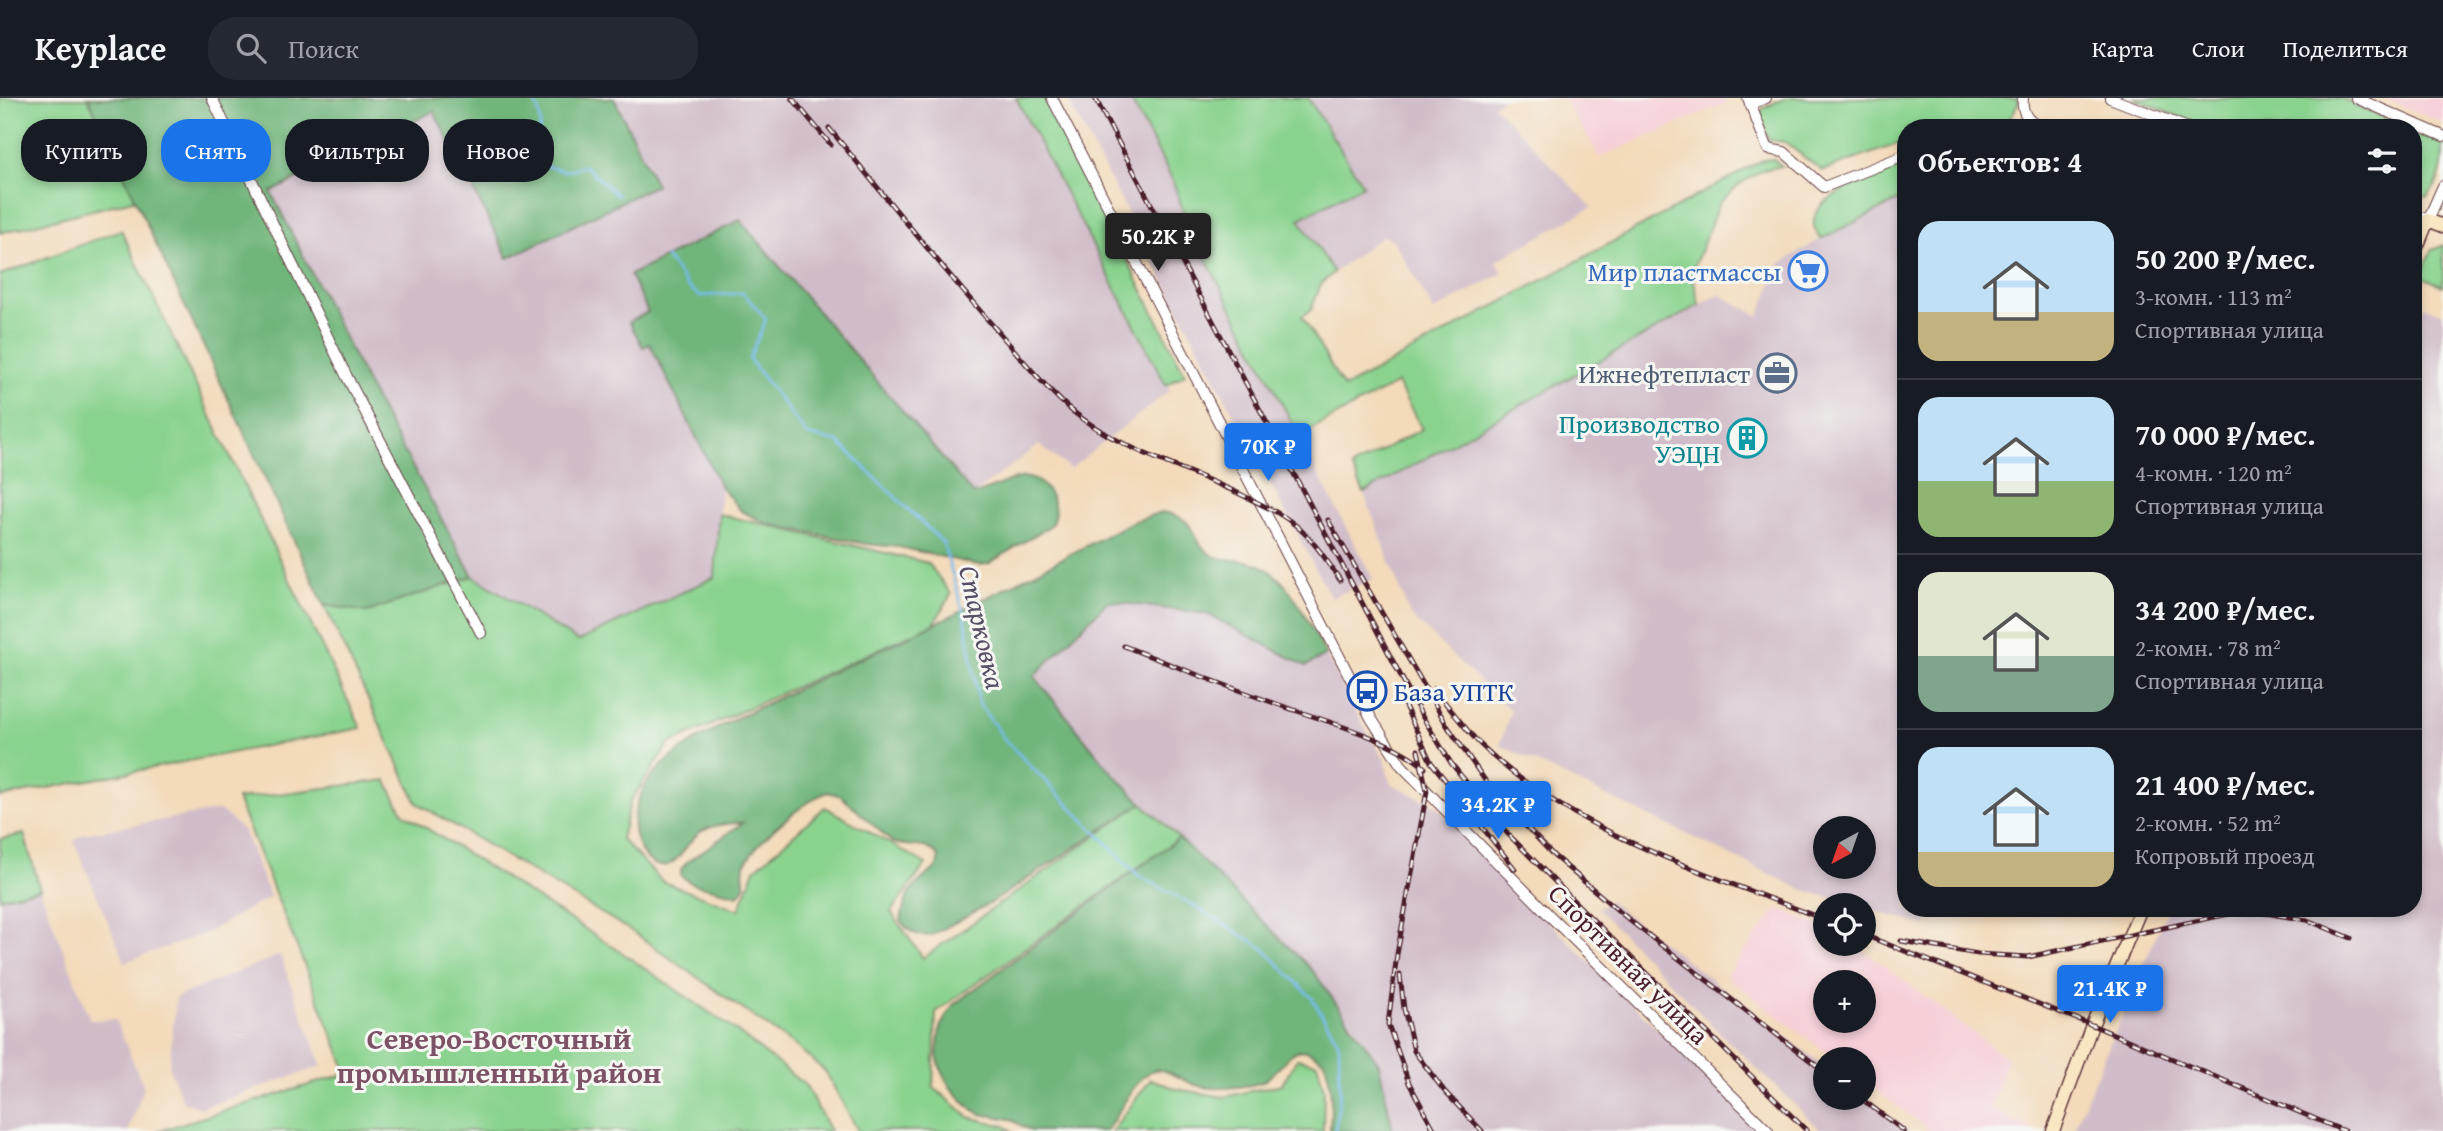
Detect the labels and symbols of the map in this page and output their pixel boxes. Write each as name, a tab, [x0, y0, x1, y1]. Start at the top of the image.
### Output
pin: 50.2K ₽	[1093, 214, 1223, 273]
supermarket icon: Мир пластмассы	[1787, 250, 1829, 292]
place label: Мир пластмассы	[1588, 252, 1781, 291]
office icon: Ижнефтепласт	[1756, 352, 1798, 394]
place label: Ижнефтепласт	[1579, 354, 1750, 393]
place label: Производство УЭЦН	[1559, 404, 1720, 473]
building icon: Производство УЭЦН	[1726, 417, 1768, 459]
pin: 70K ₽	[1219, 424, 1317, 483]
water label: Старковка	[949, 561, 1017, 693]
bus stop icon: База УПТК	[1346, 670, 1388, 712]
place label: База УПТК	[1394, 672, 1514, 711]
pin: 34.2K ₽	[1433, 782, 1563, 841]
north arrow	[1813, 816, 1876, 878]
street label: Спортивная улица	[1540, 875, 1719, 1054]
pin: 21.4K ₽	[2045, 965, 2175, 1025]
district label: Северо-Восточный промышленный район	[337, 1016, 661, 1094]

